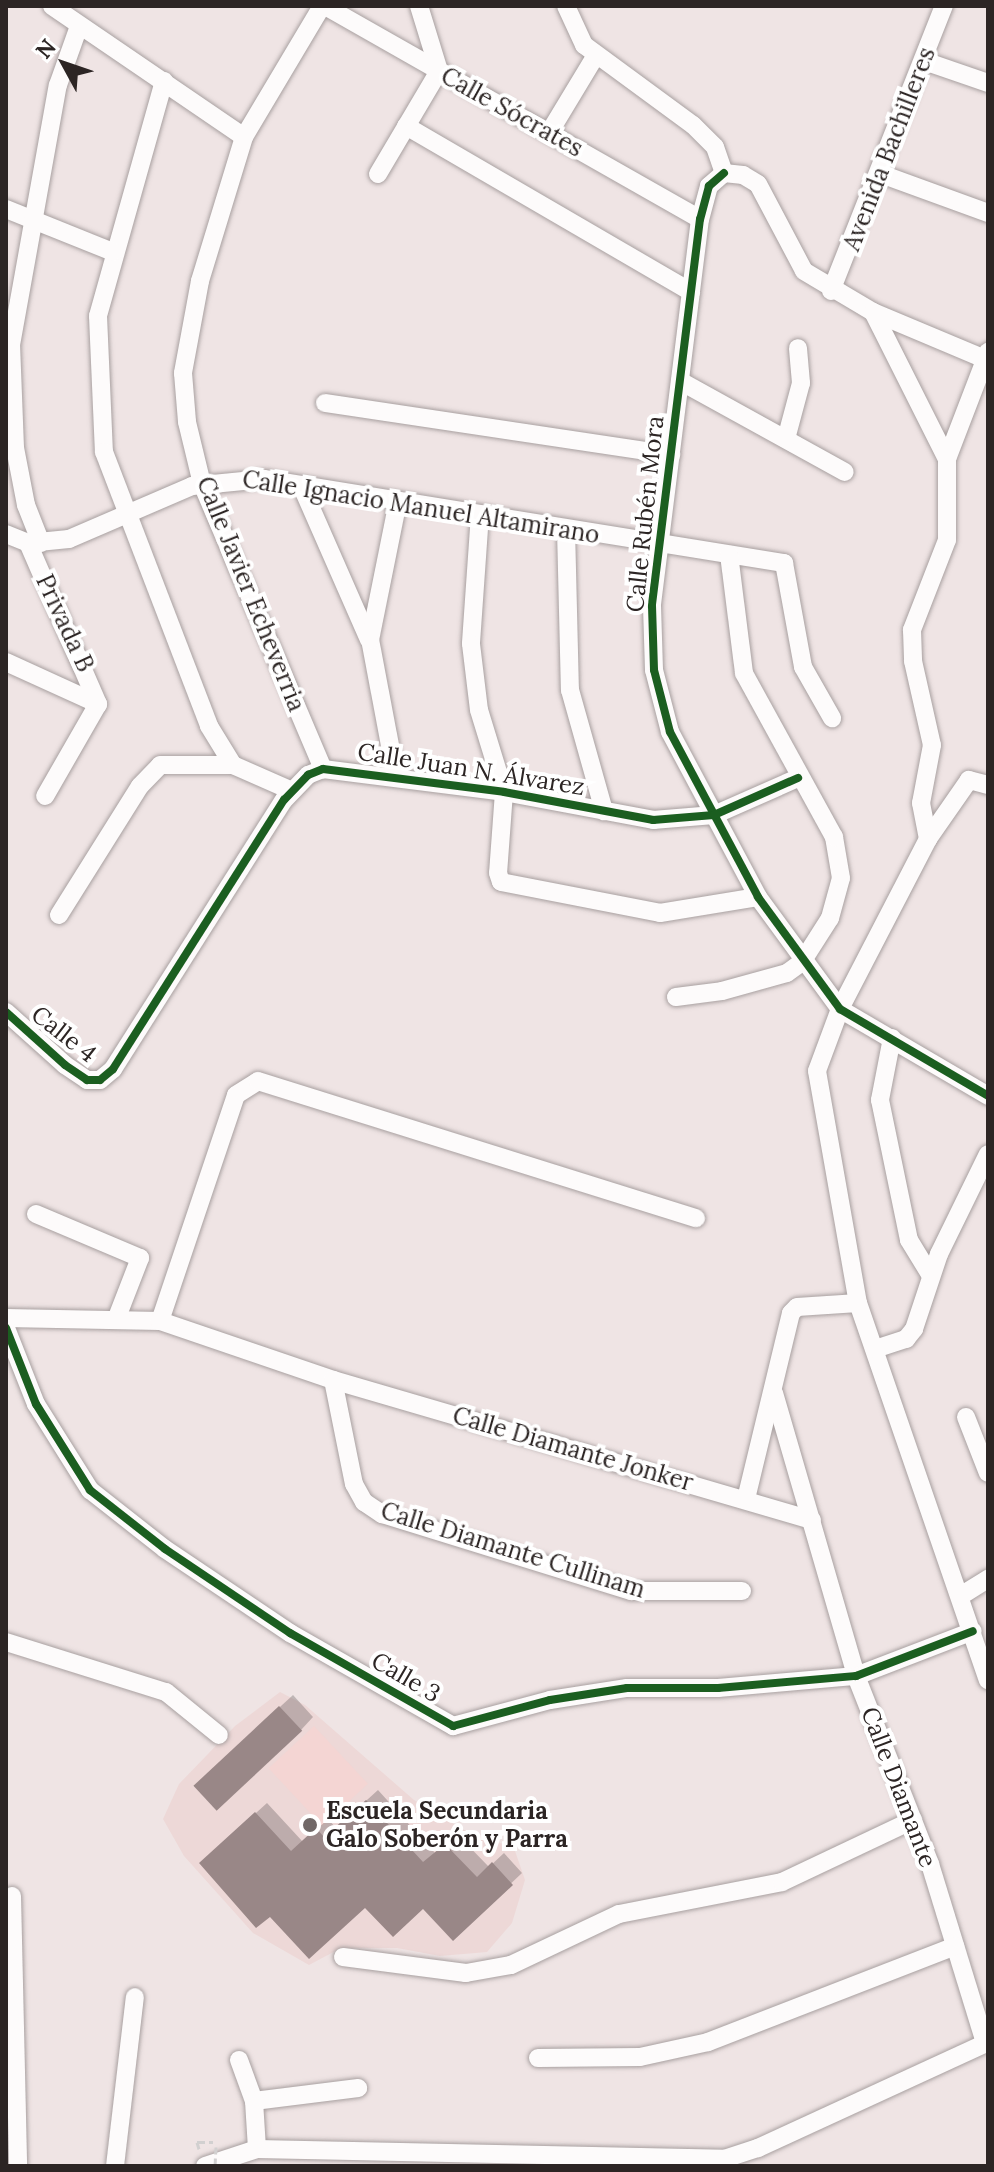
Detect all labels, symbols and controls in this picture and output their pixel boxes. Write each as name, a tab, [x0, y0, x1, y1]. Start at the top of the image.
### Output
north arrow	[24, 24, 104, 104]
text: N	[29, 33, 62, 64]
street label: Avenida Bachilleres	[837, 43, 941, 255]
street label: Calle Sócrates	[436, 61, 588, 163]
street label: Calle Rubén Mora	[620, 414, 670, 614]
street label: Calle Ignacio Manuel Altamirano	[240, 465, 602, 549]
street label: Calle Javier Echeverria	[191, 472, 311, 716]
street label: Privada B	[30, 570, 100, 676]
street label: Calle Juan N. Álvarez	[355, 737, 587, 801]
street label: Calle 4	[26, 1000, 102, 1068]
street label: Calle Diamante Jonker	[449, 1401, 697, 1497]
street label: Calle Diamante Cullinam	[377, 1496, 649, 1604]
street label: Calle 3	[366, 1646, 446, 1708]
street label: Calle Diamante	[855, 1703, 943, 1871]
place label: Escuela Secundaria Galo Soberón y Parra	[326, 1797, 568, 1853]
marker: Escuela Secundaria Galo Soberón y Parra	[301, 1816, 319, 1834]

